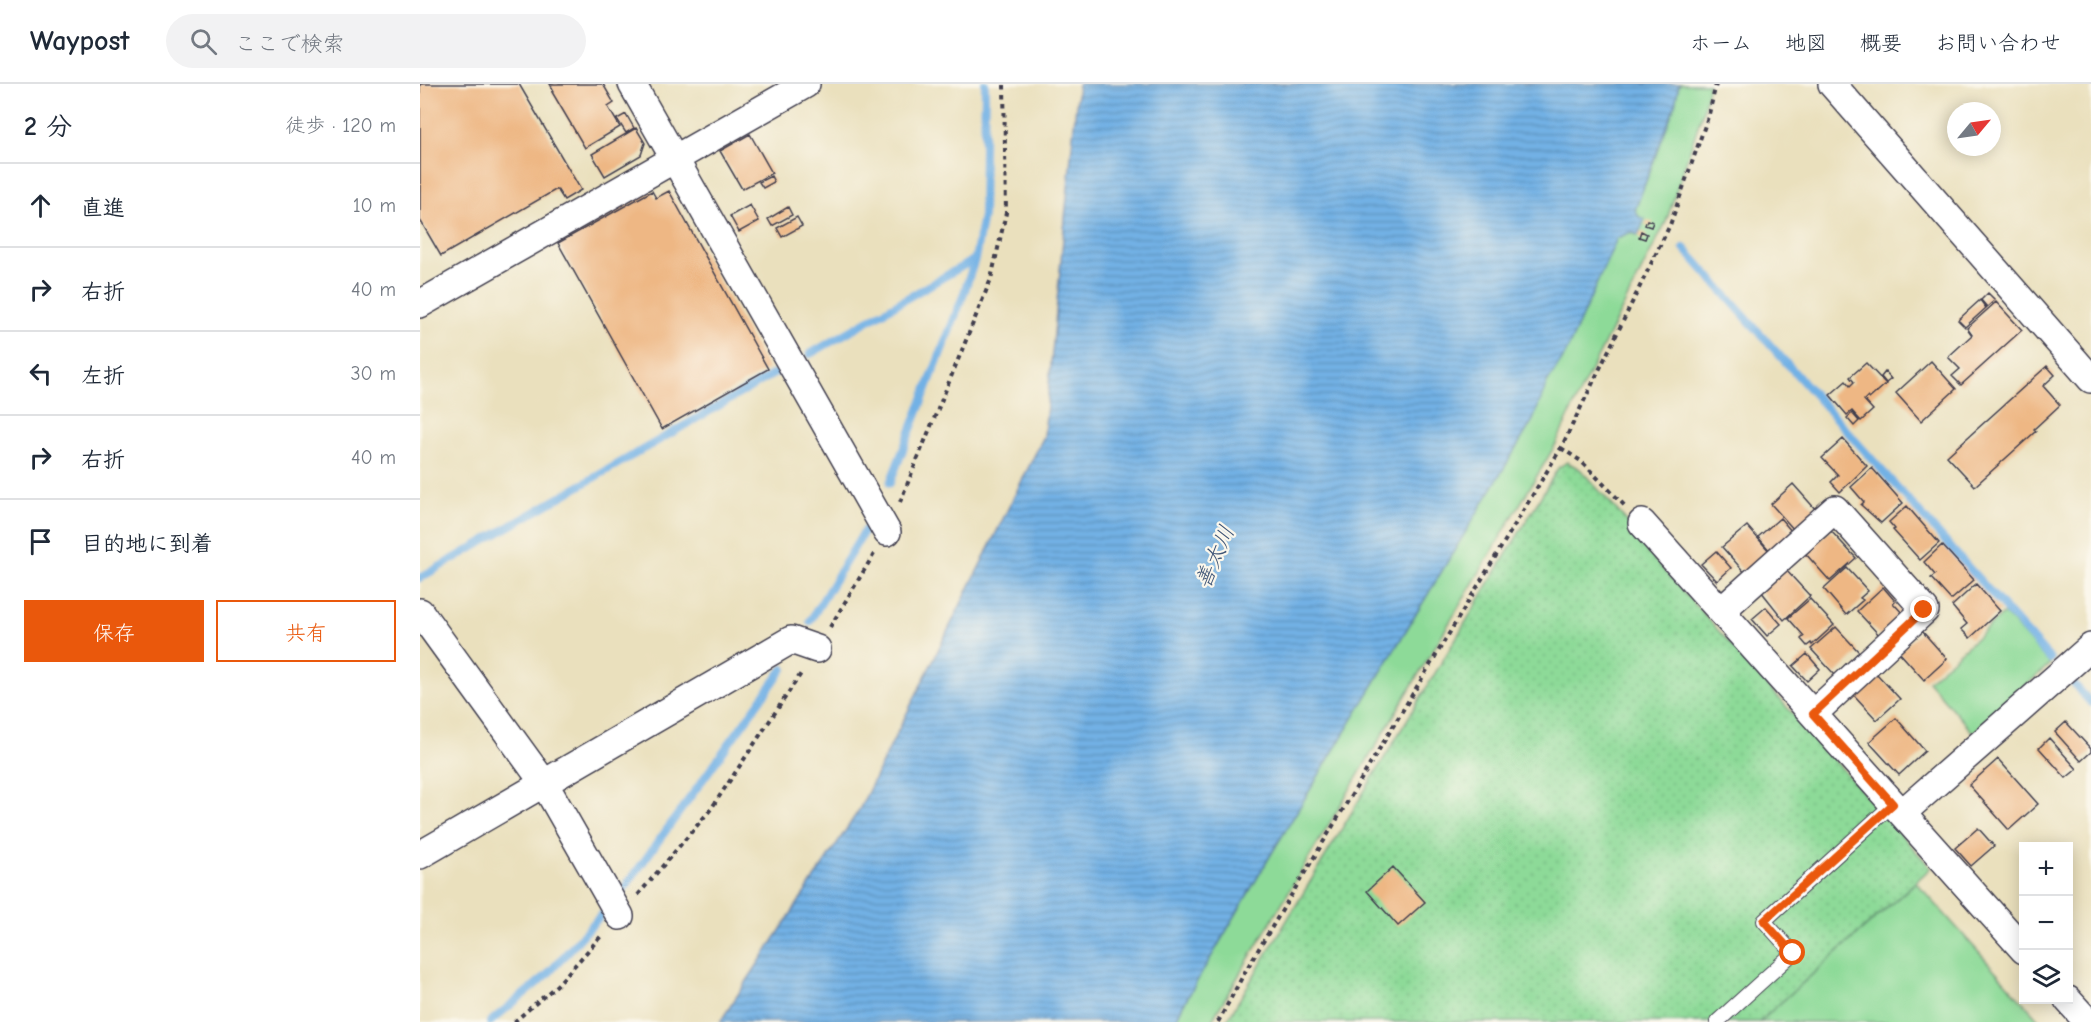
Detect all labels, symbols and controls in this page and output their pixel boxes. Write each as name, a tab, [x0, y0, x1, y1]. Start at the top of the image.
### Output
search box	[166, 14, 586, 68]
text: Waypost	[30, 25, 130, 57]
icon: search	[187, 25, 220, 58]
text: ここで検索	[235, 31, 345, 57]
text: ホーム	[1690, 31, 1752, 55]
text: 地図	[1785, 31, 1827, 55]
text: 概要	[1860, 31, 1902, 55]
text: お問い合わせ	[1935, 31, 2061, 55]
north arrow	[1947, 102, 2001, 156]
text: 2 分	[24, 112, 72, 142]
text: 徒歩 · 120 m	[285, 114, 396, 137]
icon: ahead	[24, 189, 57, 222]
text: 10 m	[353, 194, 396, 217]
text: 直進	[81, 195, 125, 221]
icon: right	[24, 273, 57, 306]
text: 40 m	[351, 278, 396, 301]
text: 右折	[81, 279, 125, 305]
icon: left	[24, 357, 57, 390]
text: 30 m	[350, 362, 396, 385]
text: 左折	[81, 363, 125, 389]
icon: right	[24, 441, 57, 474]
text: 40 m	[351, 446, 396, 469]
text: 右折	[81, 447, 125, 473]
water label: 善太川	[1190, 522, 1240, 592]
icon: arrive	[24, 525, 57, 558]
text: 目的地に到着	[81, 531, 213, 557]
route end	[1910, 596, 1936, 622]
button: 保存	[24, 600, 204, 662]
button: 共有	[216, 600, 396, 662]
map controls	[2019, 842, 2073, 1004]
button: +	[2019, 842, 2073, 896]
button: −	[2019, 896, 2073, 950]
route start	[1779, 939, 1805, 965]
button: layers	[2019, 950, 2073, 1004]

